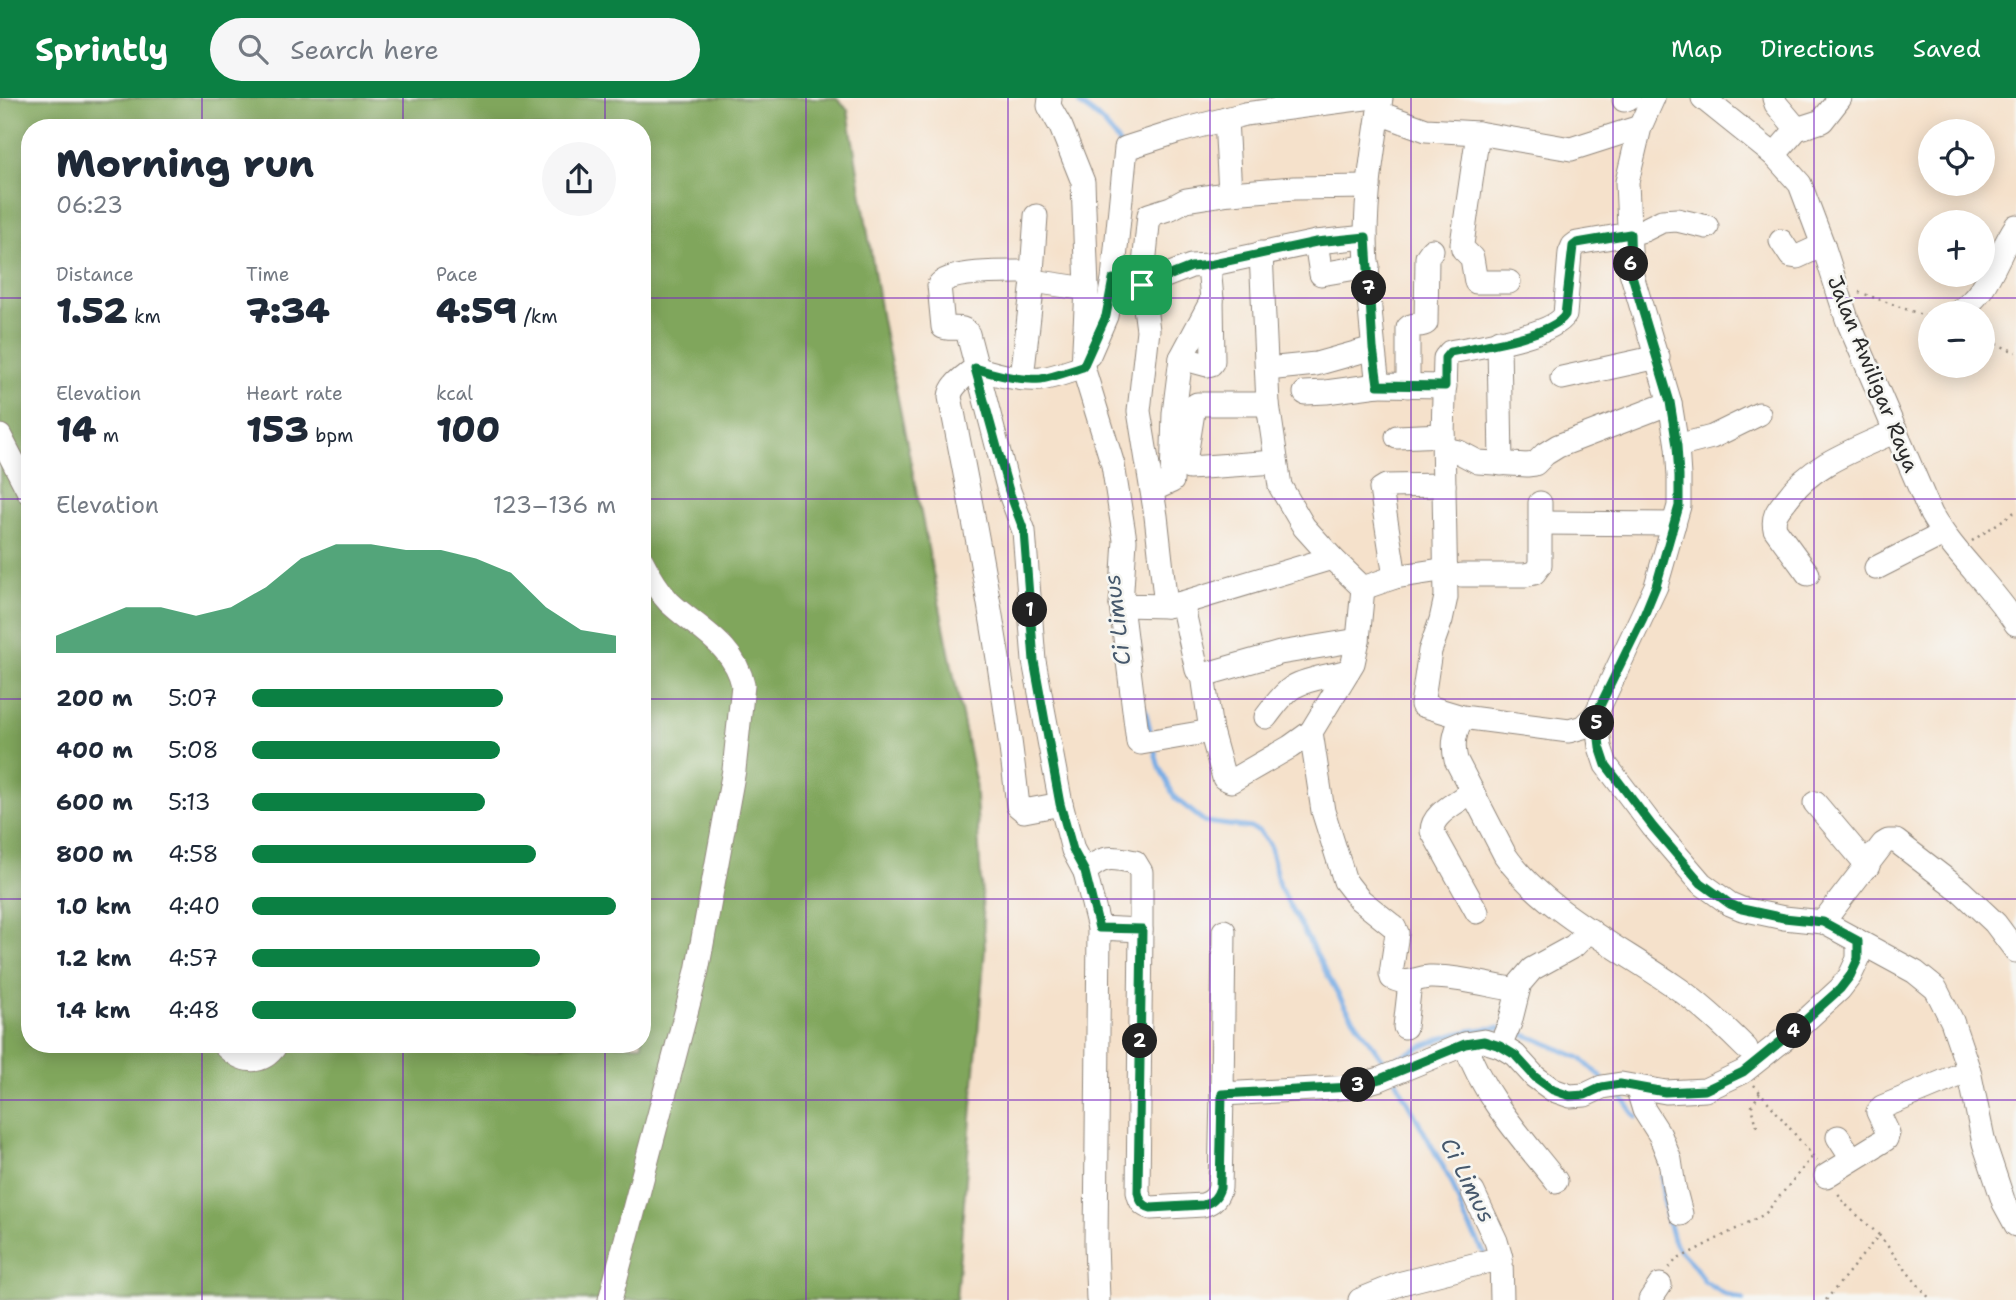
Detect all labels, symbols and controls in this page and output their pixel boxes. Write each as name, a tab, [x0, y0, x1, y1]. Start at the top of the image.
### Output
search box	[210, 18, 700, 81]
text: Sprintly	[35, 27, 168, 72]
icon: search	[234, 30, 272, 68]
text: Search here	[290, 32, 439, 67]
text: Map	[1671, 33, 1722, 65]
text: Directions	[1760, 33, 1875, 65]
text: Saved	[1913, 33, 1981, 65]
map controls	[1918, 119, 1995, 378]
button: locate	[1918, 119, 1995, 196]
text: Morning run	[56, 138, 314, 189]
button: share	[542, 142, 616, 216]
text: 06:23	[56, 190, 123, 220]
button: +	[1918, 210, 1995, 287]
pin: 6	[1614, 246, 1648, 282]
text: 6	[1624, 251, 1637, 276]
pin	[1112, 255, 1172, 315]
text: Distance	[56, 262, 134, 287]
text: Time	[246, 262, 290, 287]
text: Pace	[436, 262, 478, 287]
icon: arrive	[1123, 266, 1161, 304]
pin: 7	[1352, 270, 1386, 306]
street label: Jalan Awiligar Raya	[1821, 271, 1925, 477]
text: 7	[1362, 275, 1375, 300]
text: 1.52	[56, 287, 127, 334]
text: 7:34	[246, 287, 330, 334]
text: 4:59	[436, 287, 517, 334]
button: −	[1918, 301, 1995, 378]
text: km	[127, 304, 161, 329]
text: /km	[517, 304, 558, 329]
text: Elevation	[56, 381, 141, 406]
text: Heart rate	[246, 381, 343, 406]
text: kcal	[436, 381, 473, 406]
text: 14	[56, 406, 96, 453]
text: 153	[246, 406, 309, 453]
text: 100	[436, 406, 500, 453]
text: m	[96, 423, 119, 448]
text: bpm	[309, 423, 353, 448]
text: Elevation	[56, 490, 159, 520]
text: 123–136 m	[493, 490, 616, 520]
water label: Ci Limus	[1097, 573, 1137, 667]
pin: 1	[1012, 592, 1048, 628]
text: 1	[1025, 597, 1034, 622]
text: 200 m	[56, 683, 133, 713]
text: 5:07	[168, 683, 218, 713]
pin: 5	[1580, 706, 1614, 740]
text: 5	[1591, 710, 1602, 735]
text: 400 m	[56, 735, 133, 765]
text: 5:08	[168, 735, 219, 765]
text: 600 m	[56, 787, 133, 817]
text: 5:13	[168, 787, 211, 817]
text: 800 m	[56, 839, 133, 869]
text: 4:58	[168, 839, 219, 869]
text: 1.0 km	[56, 891, 131, 921]
text: 4:40	[168, 891, 220, 921]
text: 1.2 km	[56, 943, 132, 973]
text: 4:57	[168, 943, 218, 973]
text: 1.4 km	[56, 995, 130, 1025]
text: 4:48	[168, 995, 220, 1025]
pin: 4	[1776, 1014, 1812, 1048]
text: 4	[1787, 1018, 1800, 1043]
pin: 2	[1122, 1024, 1158, 1058]
text: 2	[1133, 1028, 1146, 1053]
pin: 3	[1340, 1068, 1376, 1102]
text: 3	[1351, 1072, 1364, 1097]
water label: Ci Limus	[1434, 1132, 1502, 1228]

